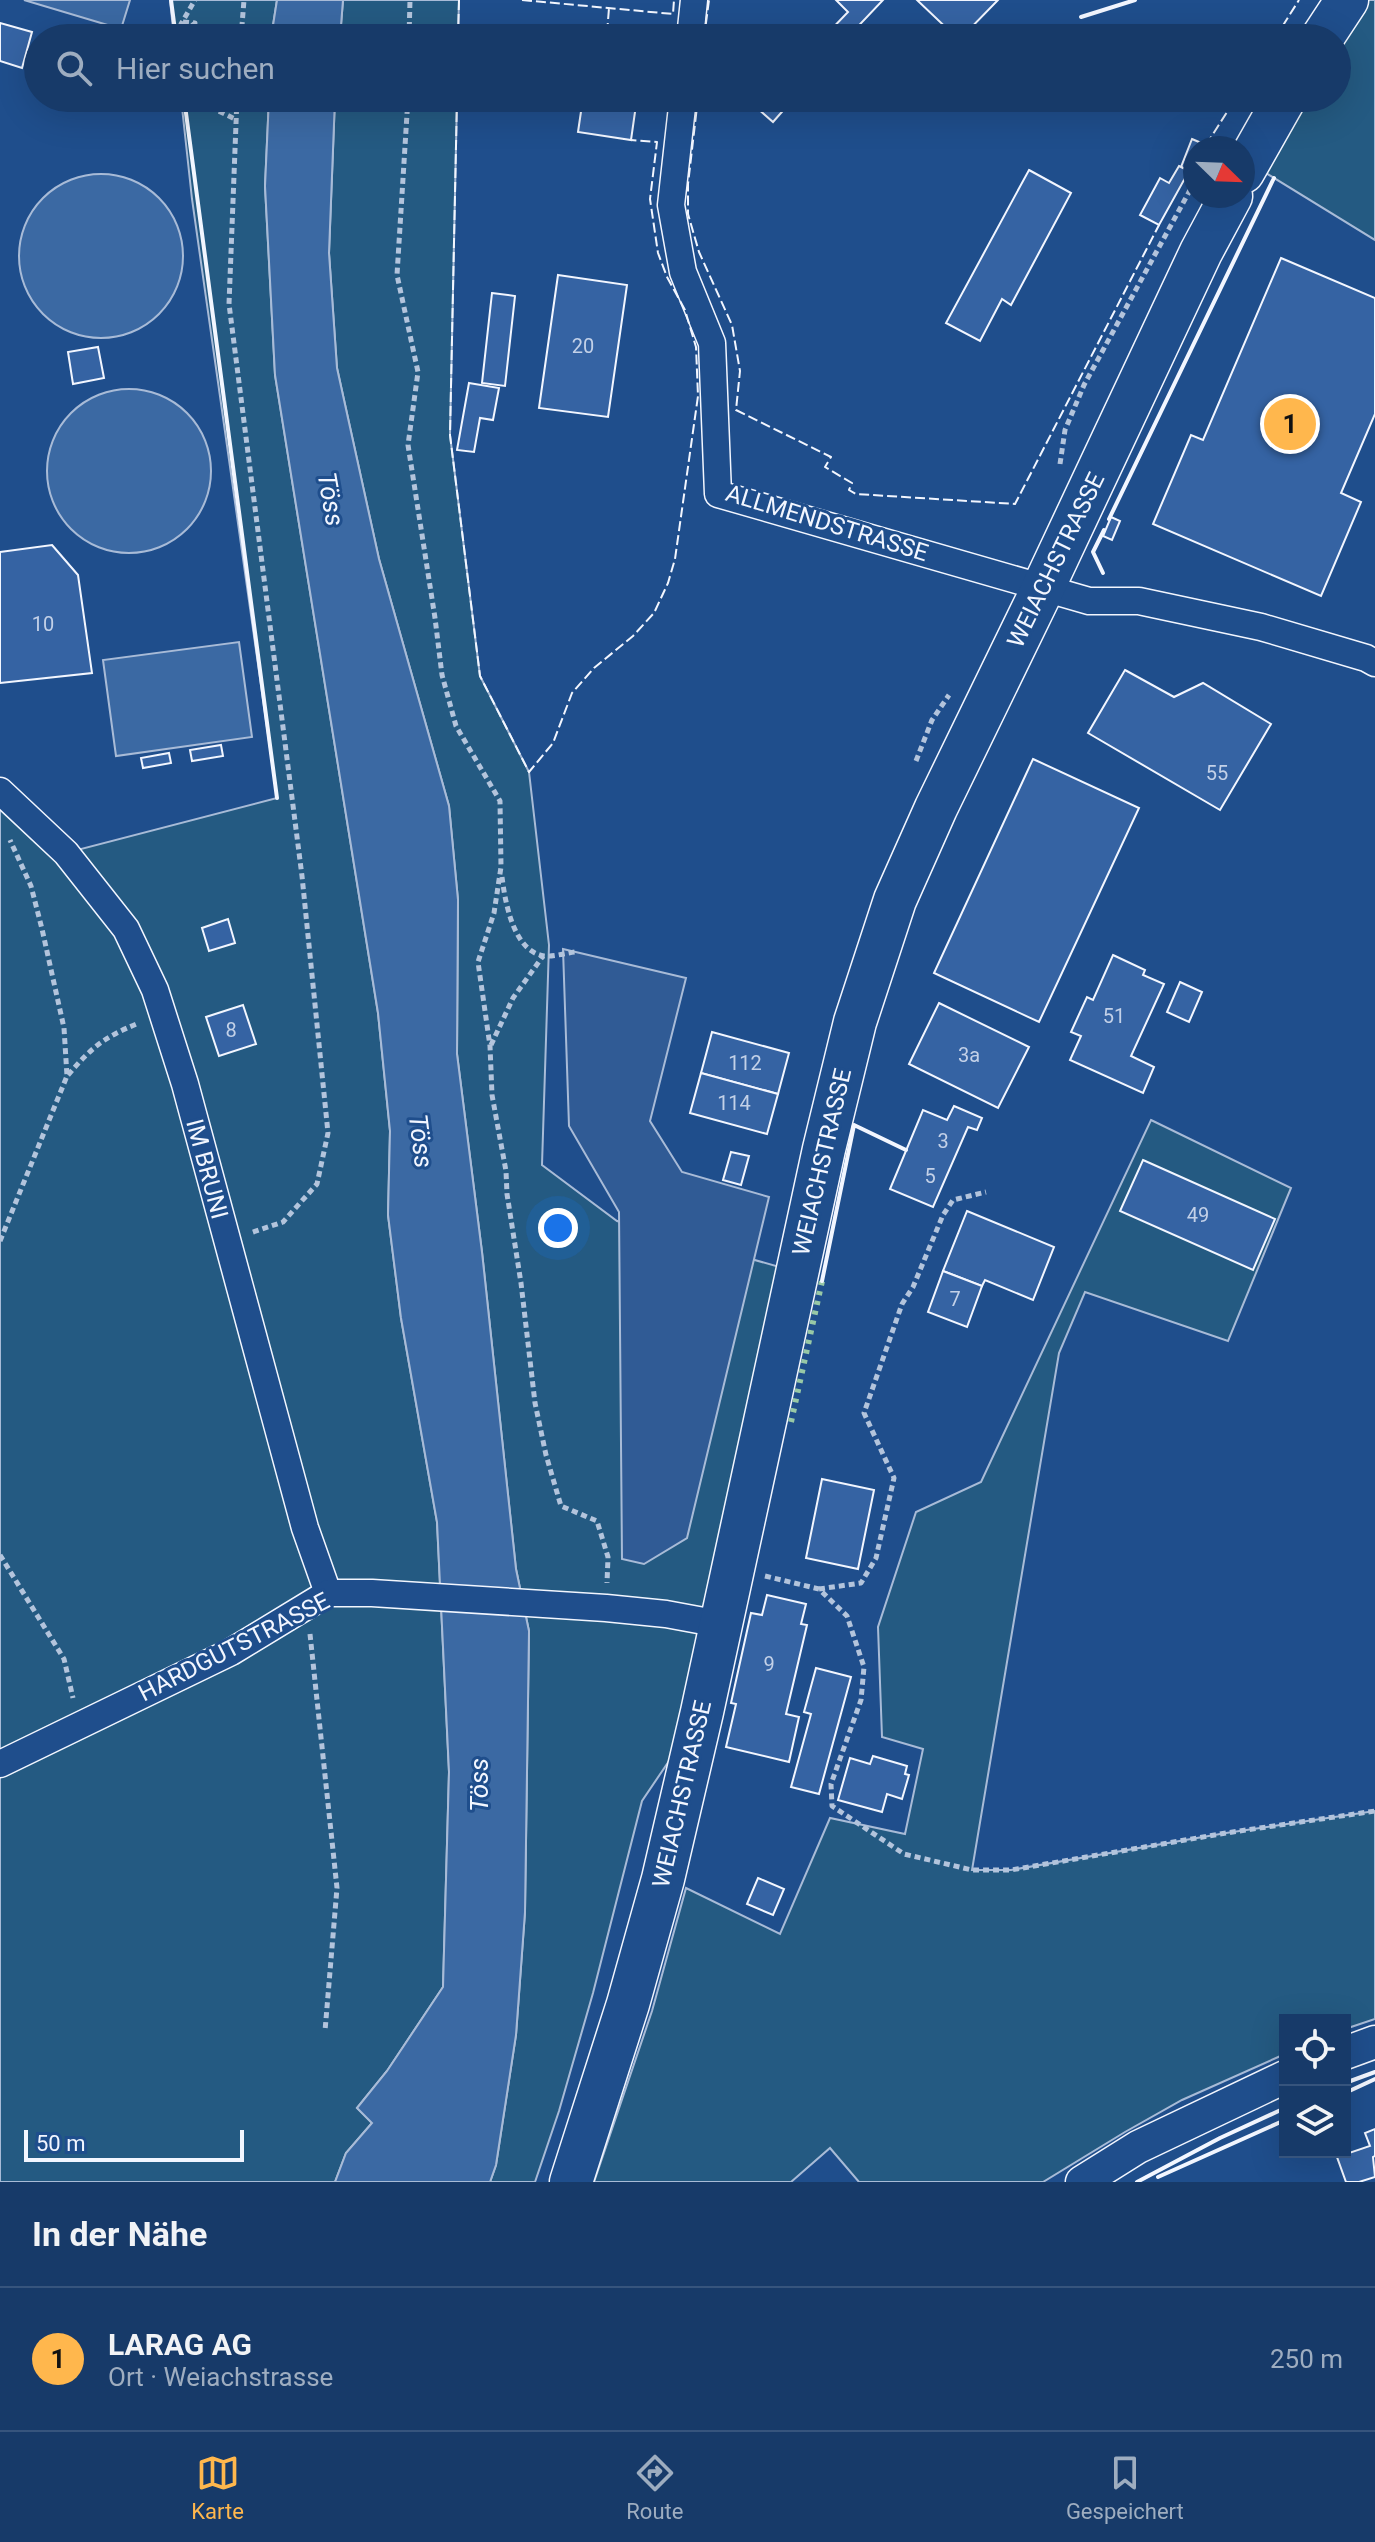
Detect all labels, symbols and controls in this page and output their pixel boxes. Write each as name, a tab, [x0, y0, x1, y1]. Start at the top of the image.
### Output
search box	[24, 24, 1351, 112]
icon: search	[52, 46, 96, 90]
text: Hier suchen	[116, 51, 275, 86]
north arrow	[1183, 136, 1255, 208]
house number: 20	[572, 334, 594, 358]
pin: 1	[1264, 394, 1316, 454]
street label: WEIACHSTRASSE	[1002, 468, 1110, 652]
water label: Töss	[312, 470, 350, 528]
street label: ALLMENDSTRASSE	[722, 479, 932, 567]
house number: 10	[32, 612, 54, 636]
house number: 55	[1206, 761, 1228, 785]
house number: 51	[1103, 1004, 1125, 1028]
house number: 8	[225, 1018, 237, 1042]
house number: 3a	[958, 1043, 980, 1067]
house number: 112	[728, 1051, 762, 1075]
street label: WEIACHSTRASSE	[787, 1066, 857, 1258]
house number: 114	[717, 1091, 751, 1115]
water label: Töss	[403, 1112, 439, 1170]
street label: IM BRUNI	[180, 1116, 234, 1222]
house number: 3	[937, 1129, 949, 1153]
house number: 5	[924, 1164, 936, 1188]
house number: 49	[1187, 1203, 1209, 1227]
your location	[538, 1208, 578, 1248]
house number: 7	[949, 1287, 961, 1311]
street label: HARDGUTSTRASSE	[134, 1587, 334, 1707]
house number: 9	[763, 1652, 775, 1676]
street label: WEIACHSTRASSE	[647, 1698, 717, 1890]
water label: Töss	[464, 1758, 494, 1812]
map controls	[1279, 2014, 1351, 2158]
button: locate	[1279, 2014, 1351, 2086]
button: layers	[1279, 2086, 1351, 2158]
scale bar	[24, 2126, 244, 2162]
text: 50 m	[36, 2131, 85, 2156]
text: In der Nähe	[32, 2214, 207, 2254]
text: LARAG AG	[108, 2327, 252, 2362]
text: 1	[51, 2344, 65, 2374]
text: 250 m	[1270, 2344, 1343, 2374]
text: Ort · Weiachstrasse	[108, 2362, 333, 2392]
tab: Karte	[191, 2451, 244, 2524]
tab: Route	[626, 2451, 683, 2524]
tab: Gespeichert	[1066, 2451, 1184, 2524]

